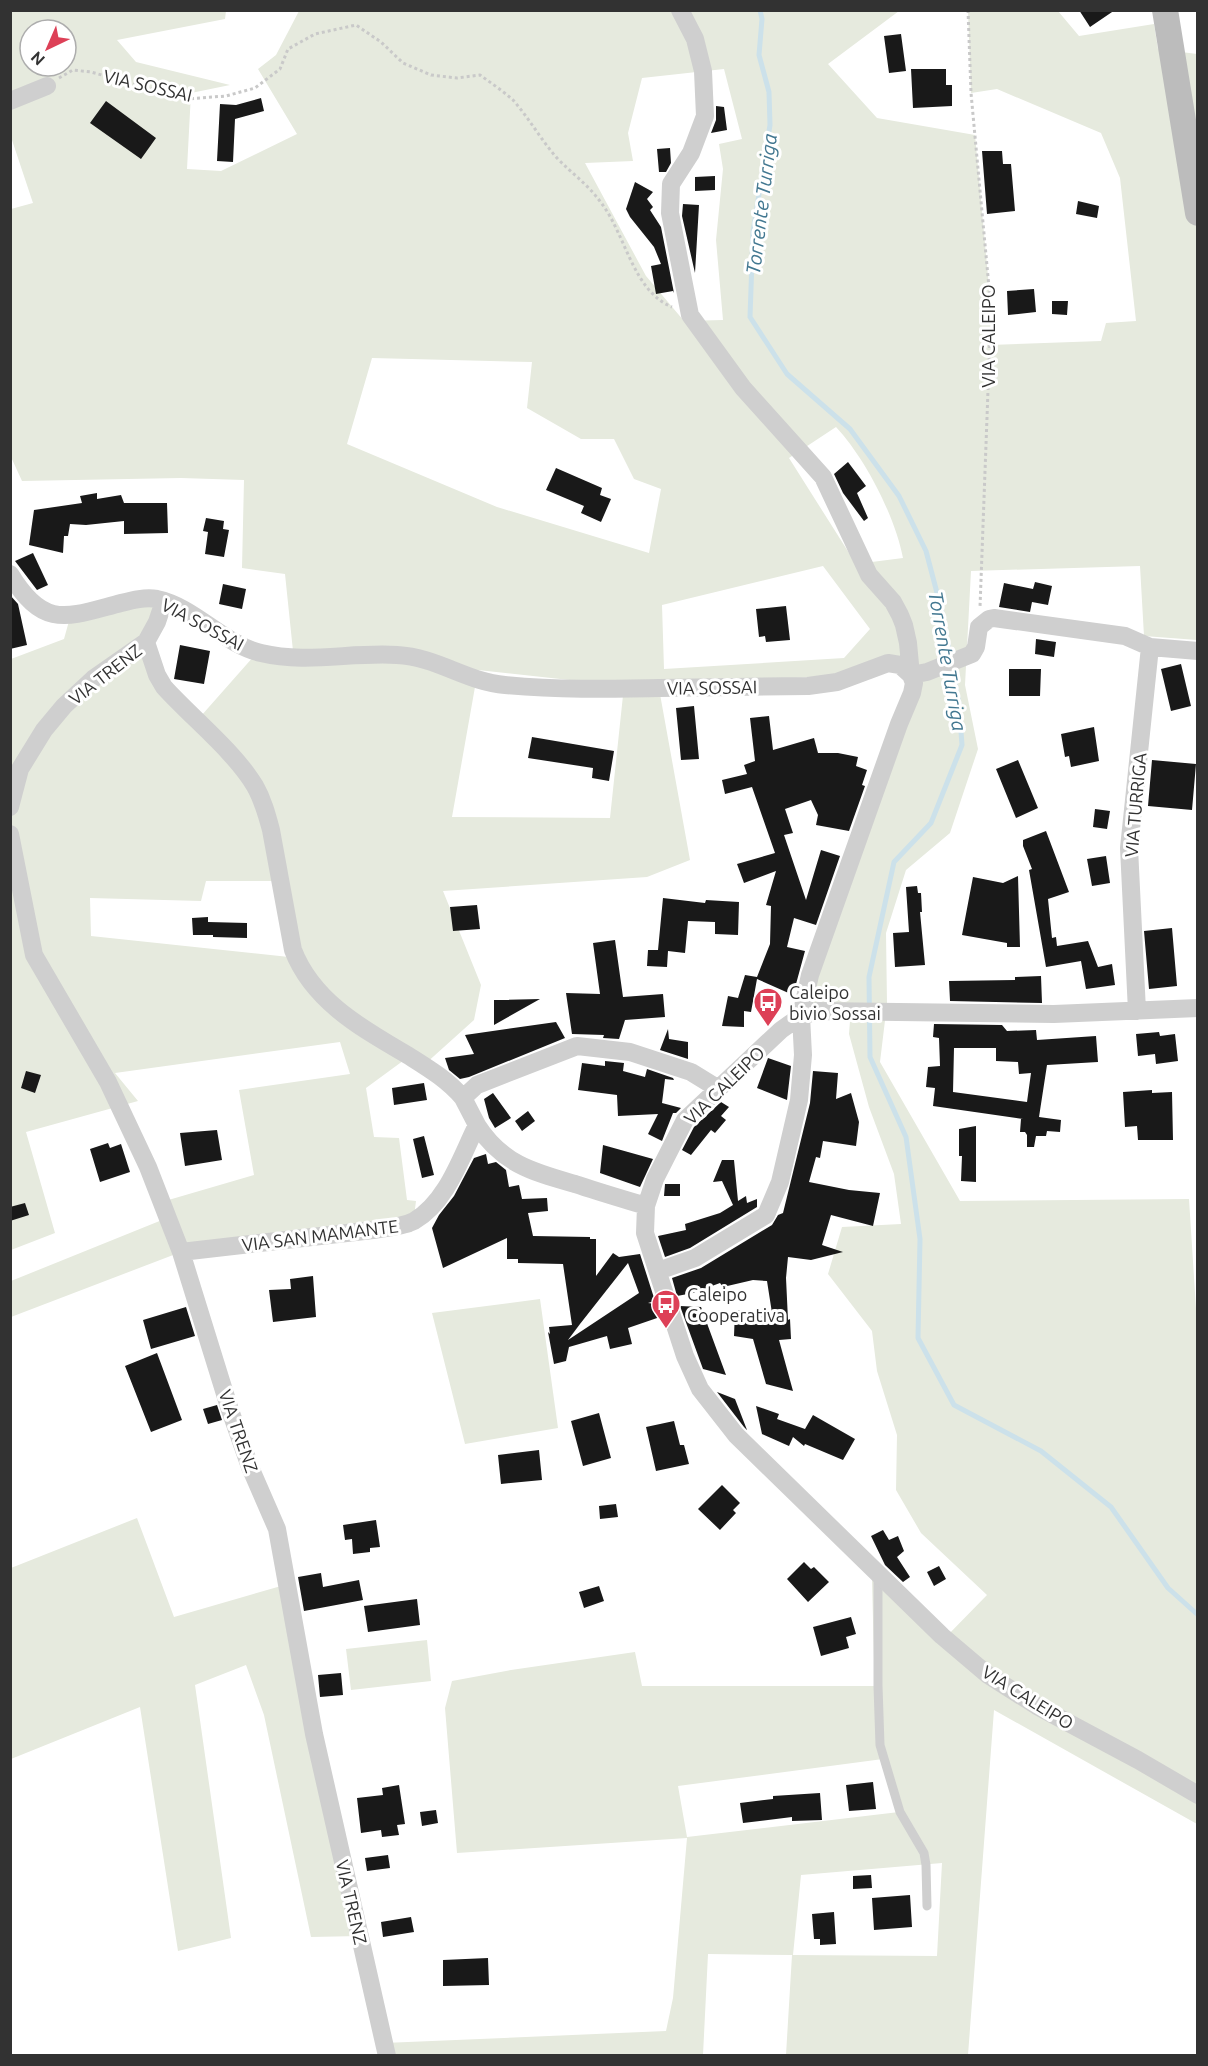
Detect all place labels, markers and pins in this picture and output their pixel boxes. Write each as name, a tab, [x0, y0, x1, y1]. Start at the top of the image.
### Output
place label: Caleipo bivio Sossai	[789, 982, 881, 1023]
bus stop icon: Caleipo bivio Sossai	[752, 986, 784, 1028]
place label: Caleipo Cooperativa	[687, 1284, 785, 1325]
bus stop icon: Caleipo Cooperativa	[650, 1288, 682, 1330]

